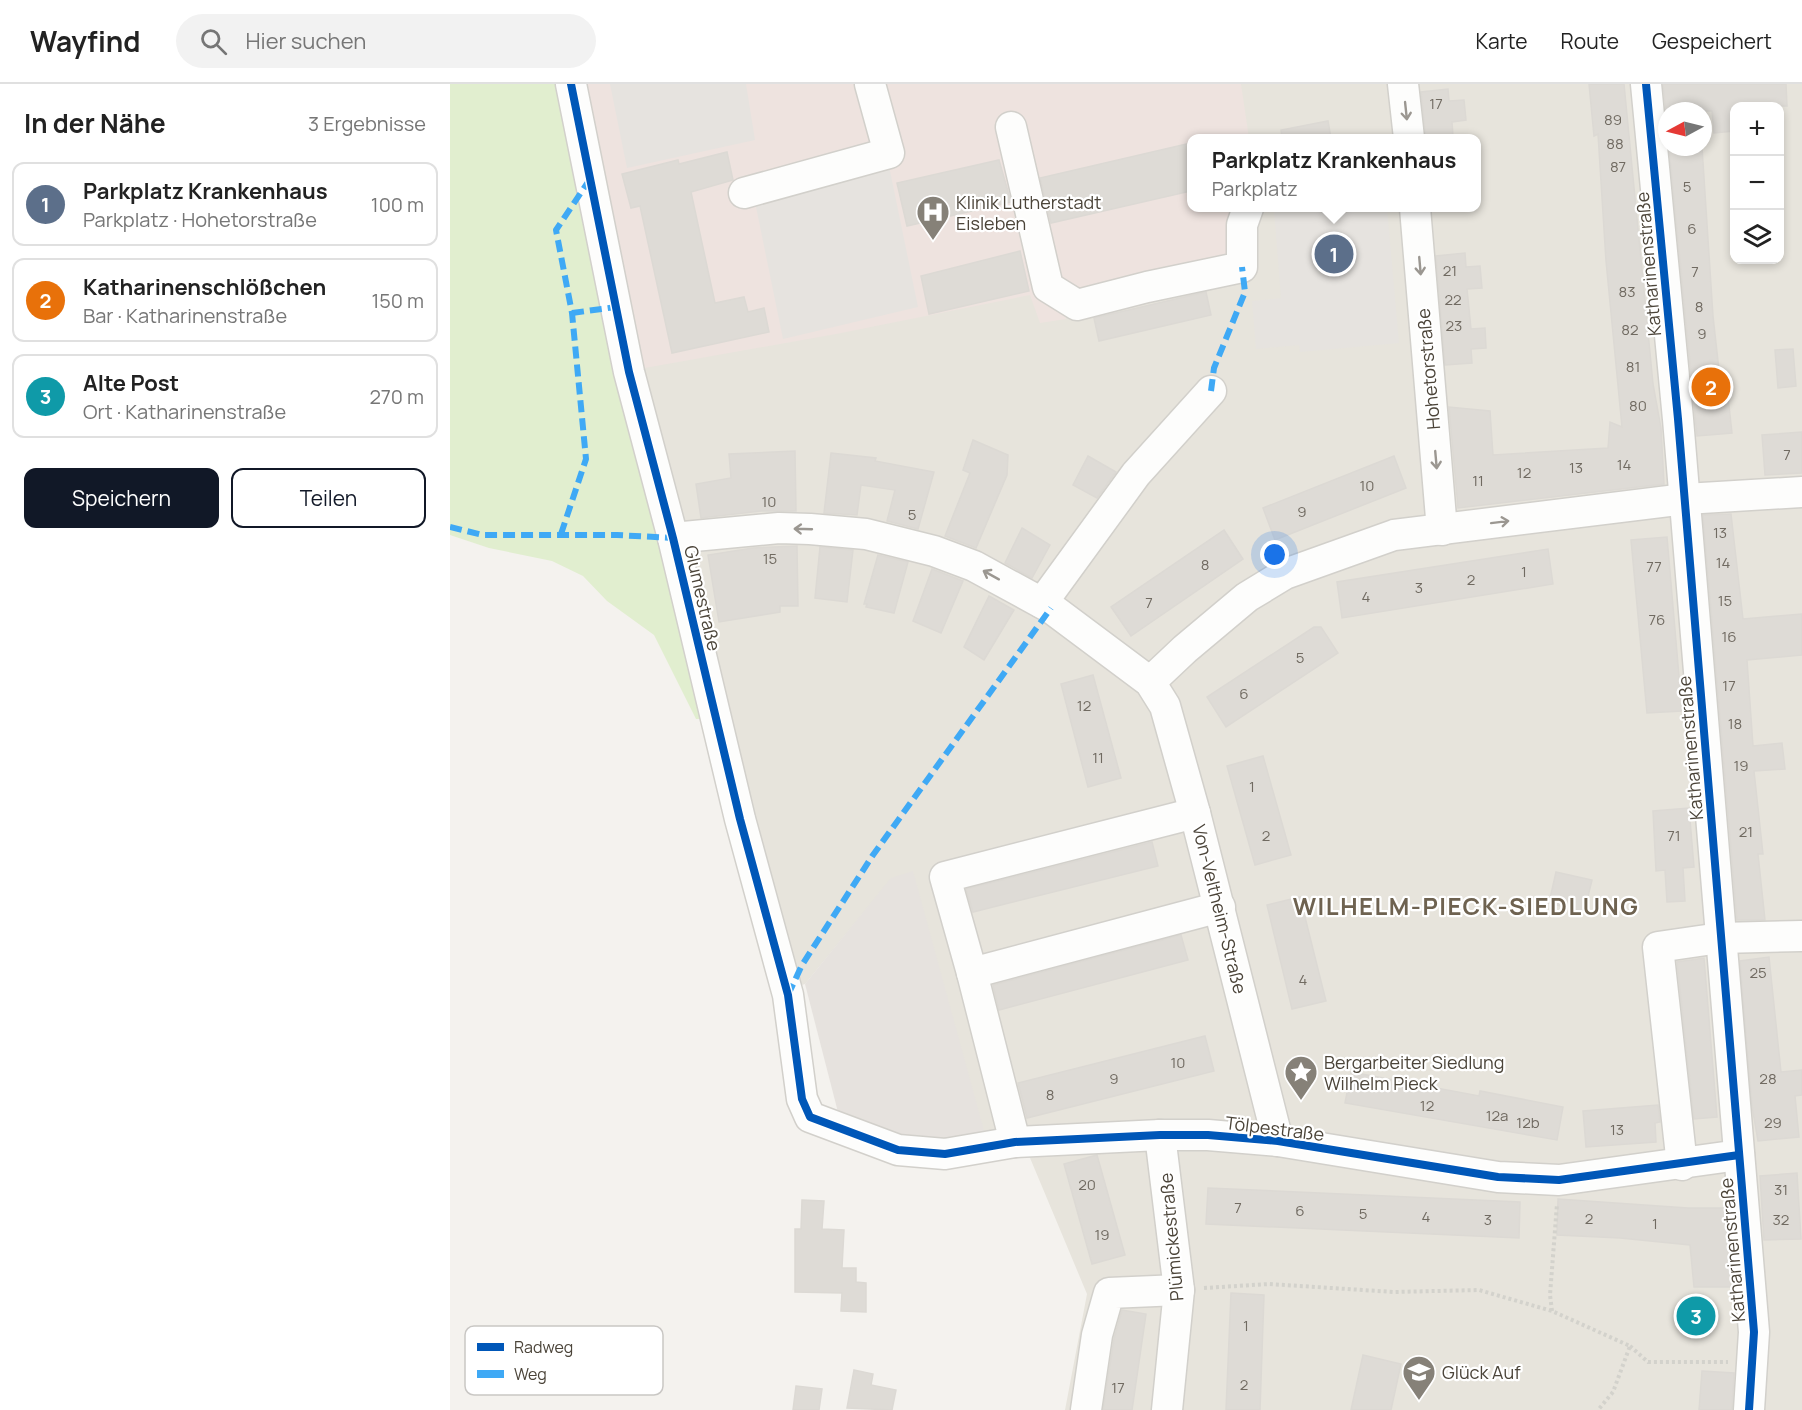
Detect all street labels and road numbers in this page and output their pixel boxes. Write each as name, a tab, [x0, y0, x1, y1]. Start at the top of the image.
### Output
street label: Katharinenstraße	[1630, 191, 1666, 337]
street label: Hohetorstraße	[1411, 307, 1445, 431]
street label: Glumestraße	[679, 543, 727, 653]
street label: Katharinenstraße	[1672, 675, 1708, 821]
street label: Von-Veltheim-Straße	[1187, 822, 1253, 996]
street label: Tölpestraße	[1224, 1110, 1326, 1146]
street label: Plümickestraße	[1153, 1172, 1189, 1302]
street label: Katharinenstraße	[1714, 1177, 1750, 1323]

